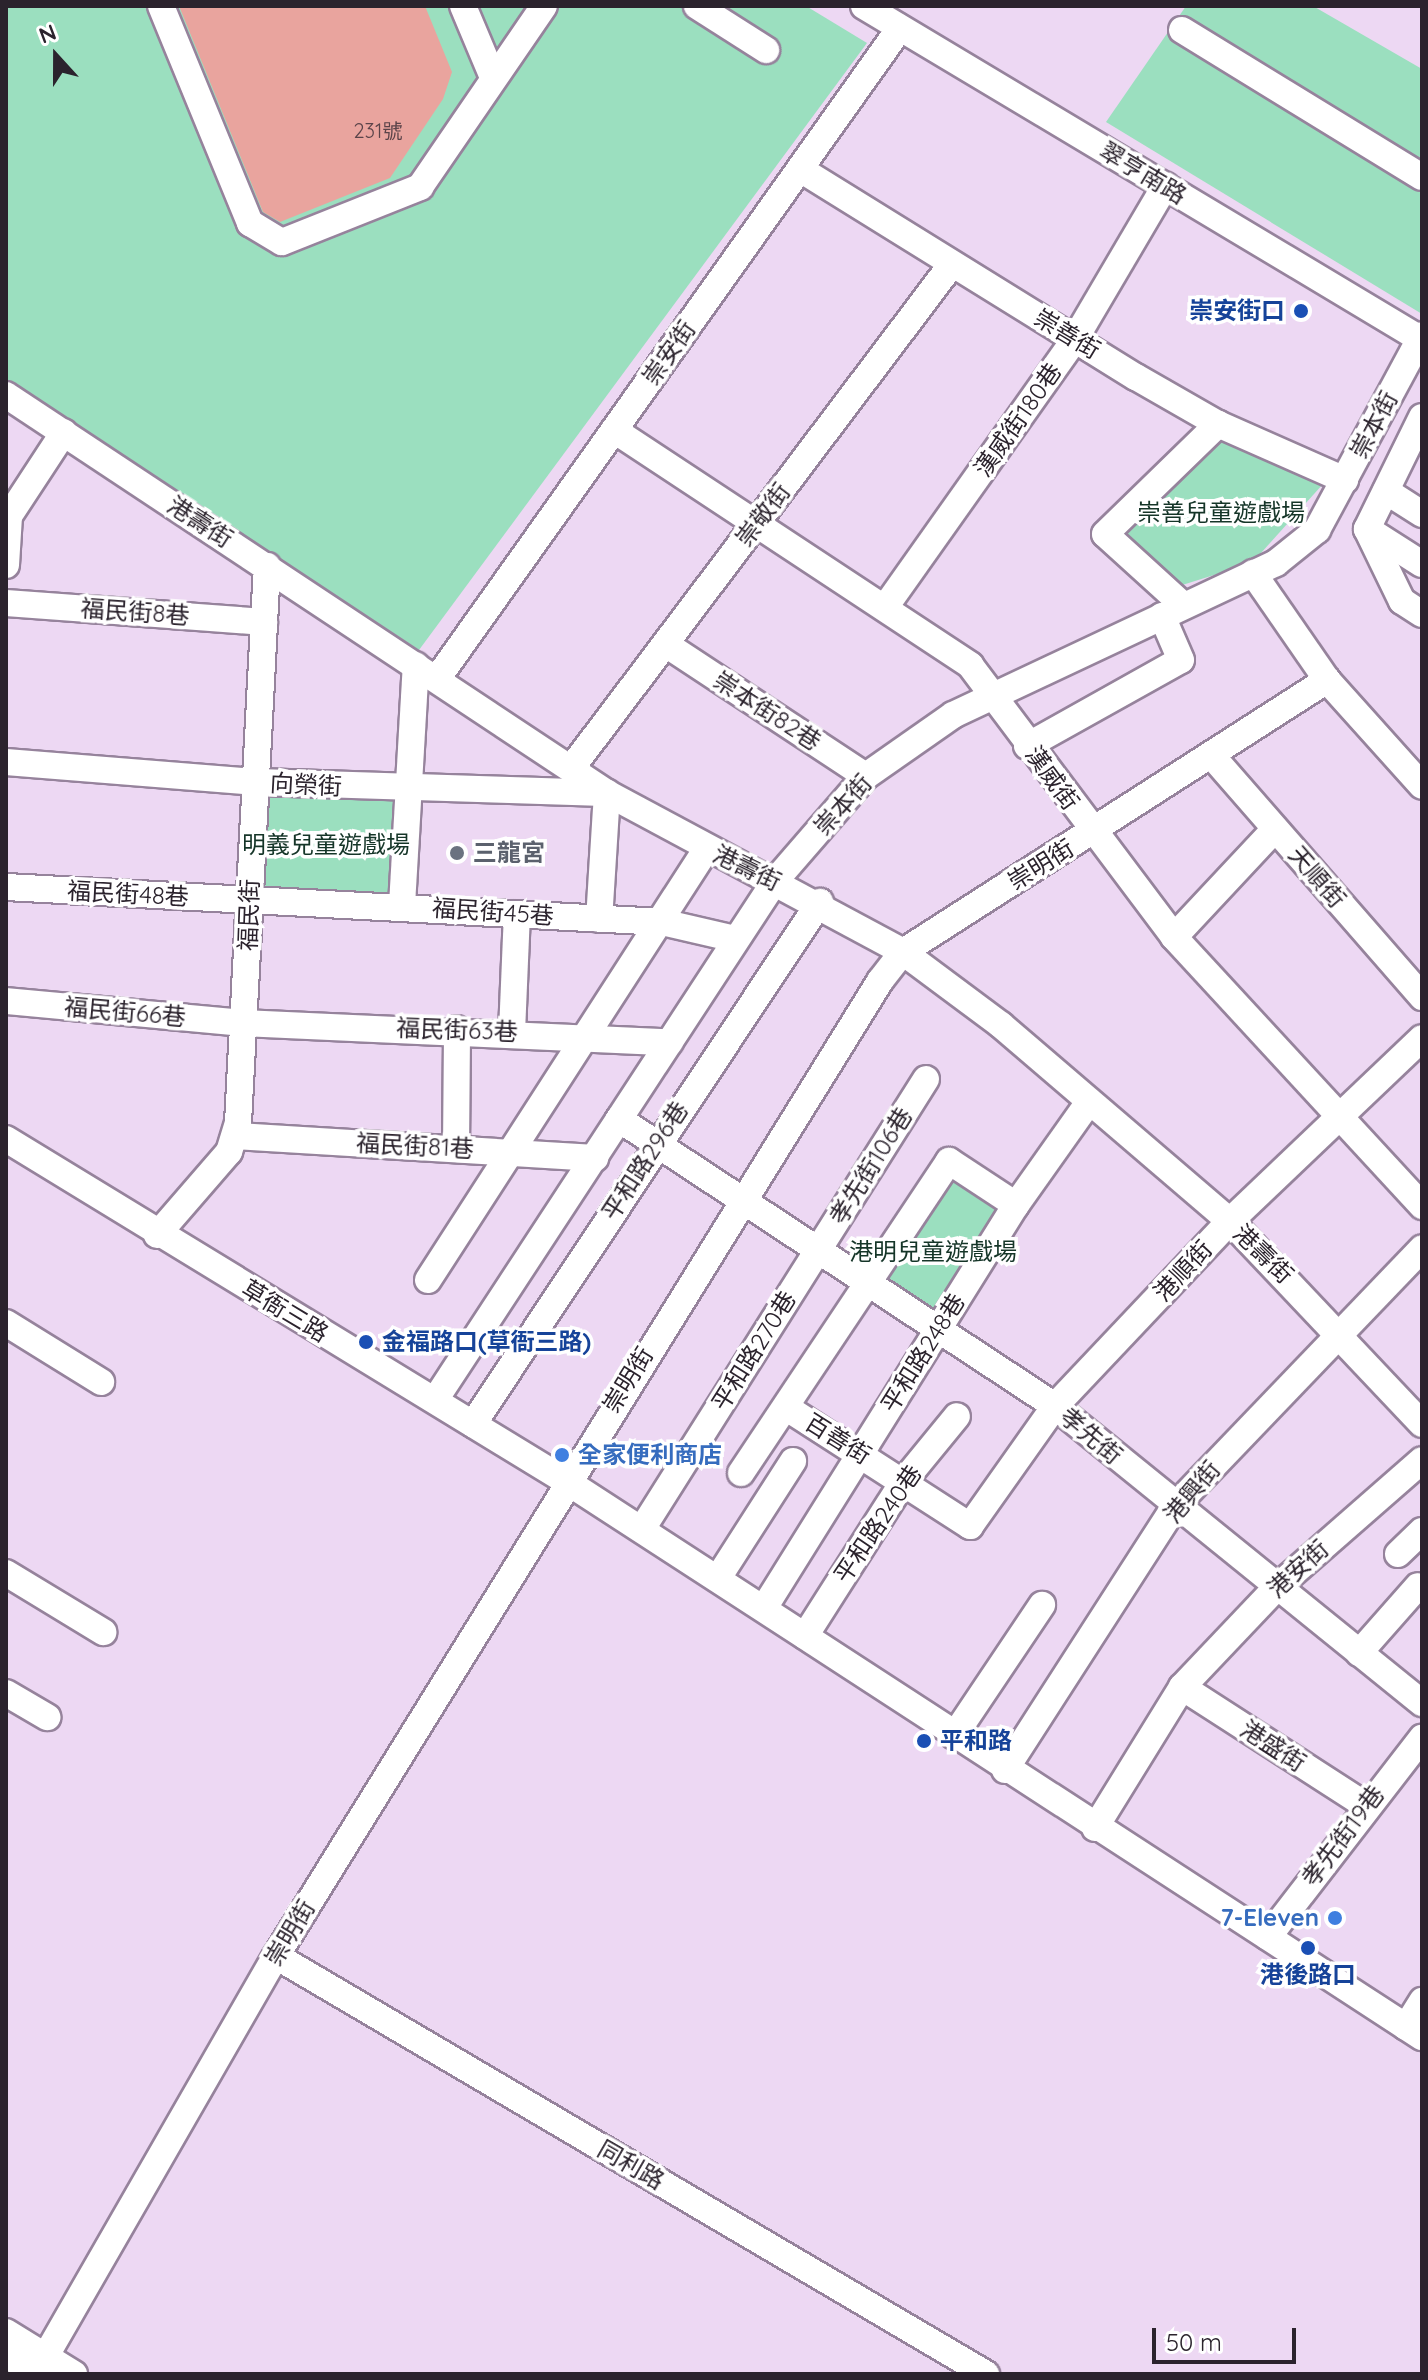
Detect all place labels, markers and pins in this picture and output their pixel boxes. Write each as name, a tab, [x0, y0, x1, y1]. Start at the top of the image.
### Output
place label: 崇安街口	[1189, 297, 1285, 325]
marker: 崇安街口	[1292, 302, 1310, 320]
place label: 三龍宮	[473, 839, 545, 867]
marker: 三龍宮	[448, 844, 466, 862]
place label: 金福路口(草衙三路)	[382, 1328, 591, 1356]
marker: 金福路口(草衙三路)	[357, 1333, 375, 1351]
place label: 全家便利商店	[578, 1441, 722, 1469]
marker: 全家便利商店	[553, 1446, 571, 1464]
place label: 平和路	[940, 1727, 1012, 1755]
marker: 平和路	[915, 1732, 933, 1750]
place label: 7-Eleven	[1220, 1904, 1319, 1932]
marker: 7-Eleven	[1326, 1909, 1344, 1927]
marker: 港後路口	[1299, 1939, 1317, 1957]
place label: 港後路口	[1260, 1961, 1356, 1989]

